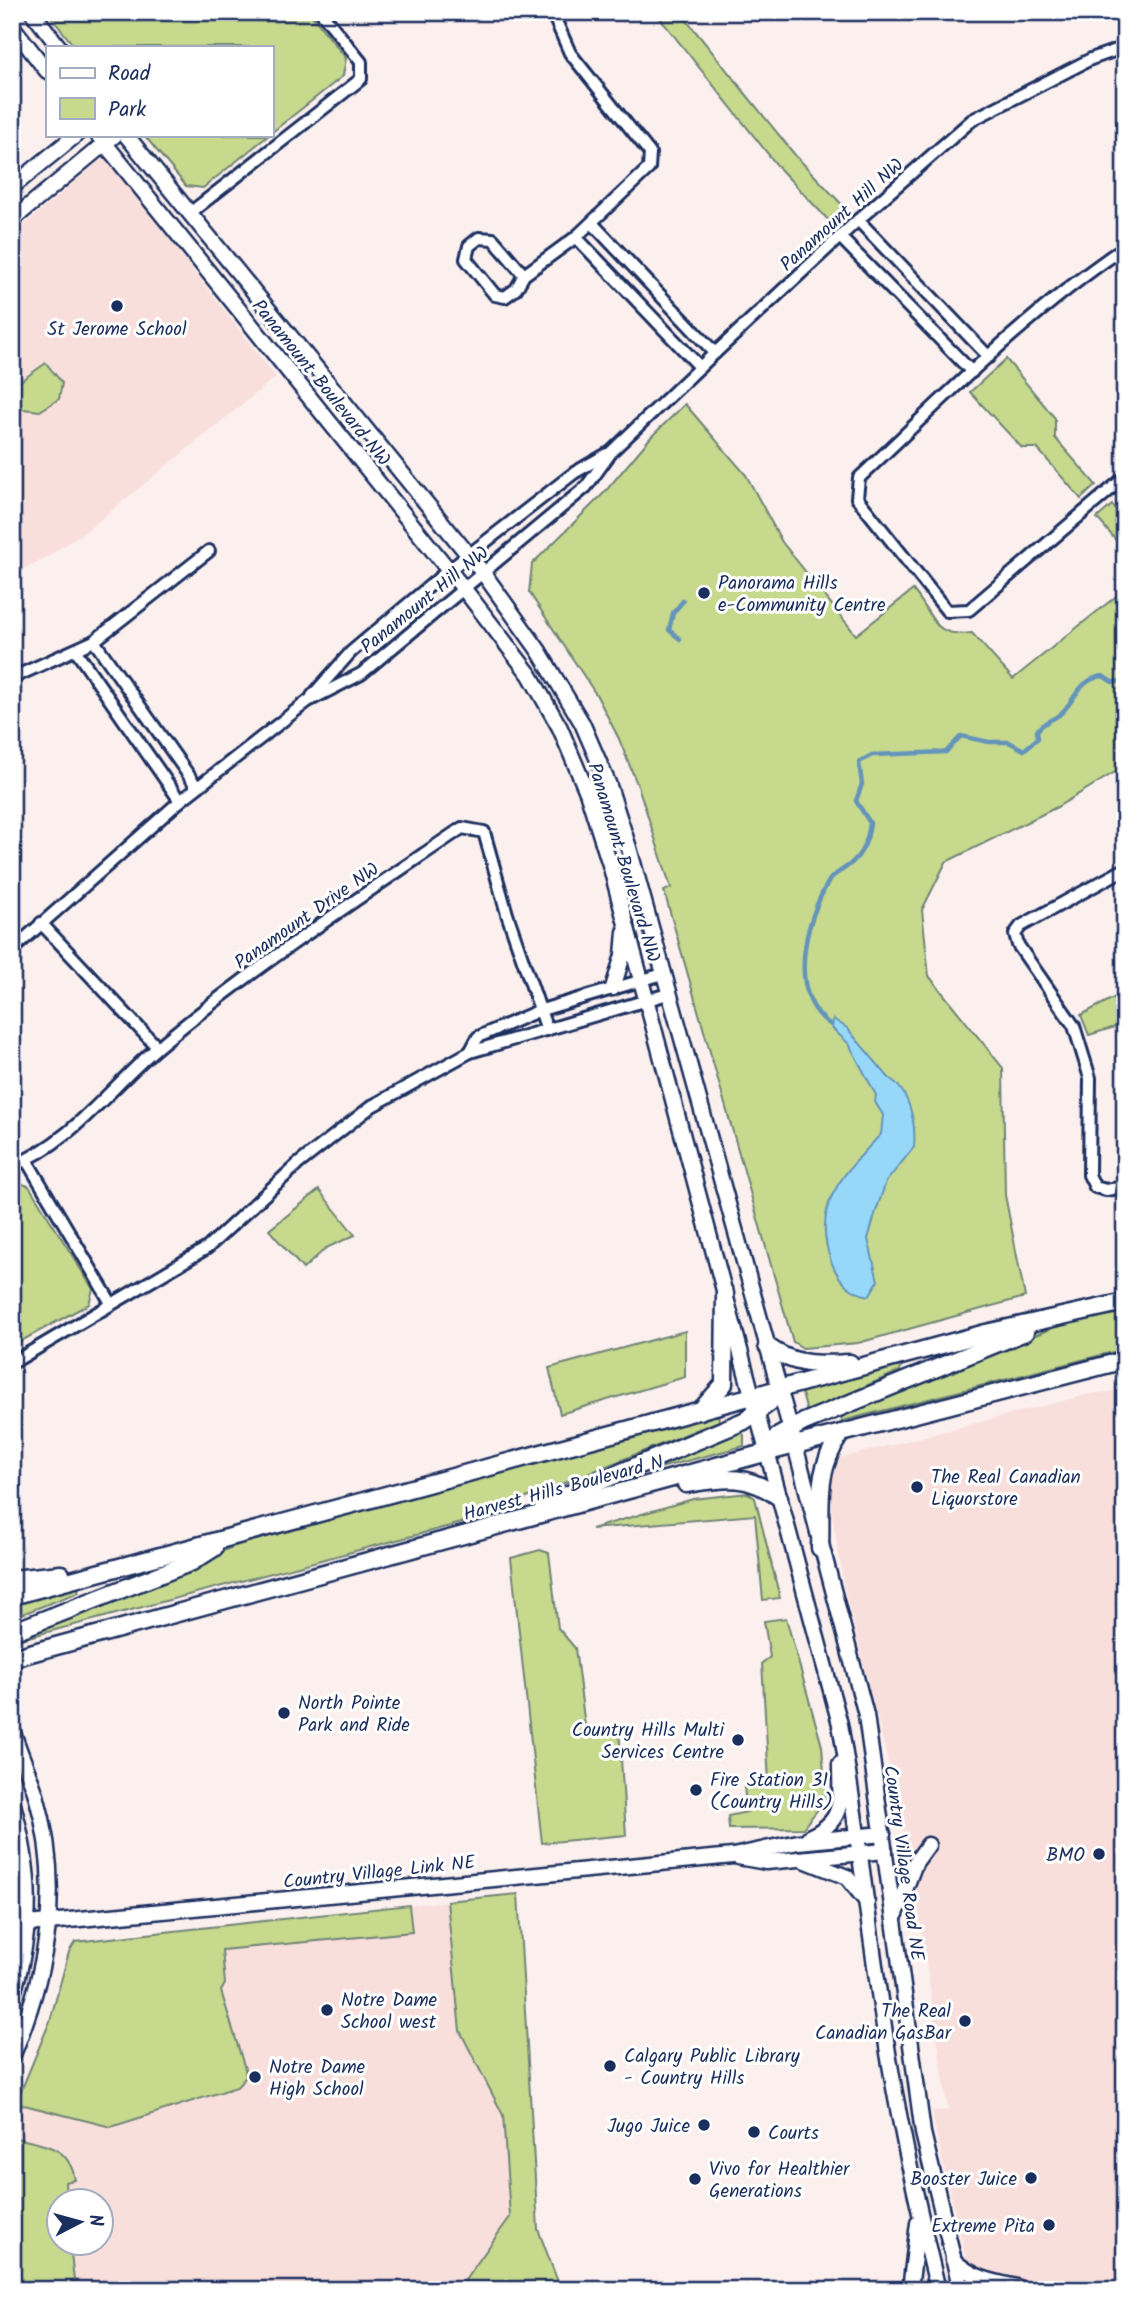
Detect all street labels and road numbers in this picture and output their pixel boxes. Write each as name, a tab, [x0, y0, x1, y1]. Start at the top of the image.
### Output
street label: Panamount Hill NW	[774, 151, 911, 280]
street label: Panamount Boulevard NW	[244, 293, 397, 473]
street label: Panamount Hill NW	[354, 539, 496, 662]
street label: Panamount Boulevard NW	[578, 759, 668, 966]
street label: Panamount Drive NW	[228, 855, 386, 978]
street label: Harvest Hills Boulevard N	[460, 1448, 667, 1530]
street label: Country Village Road NE	[874, 1764, 932, 1964]
street label: Country Village Link NE	[282, 1848, 478, 1898]

